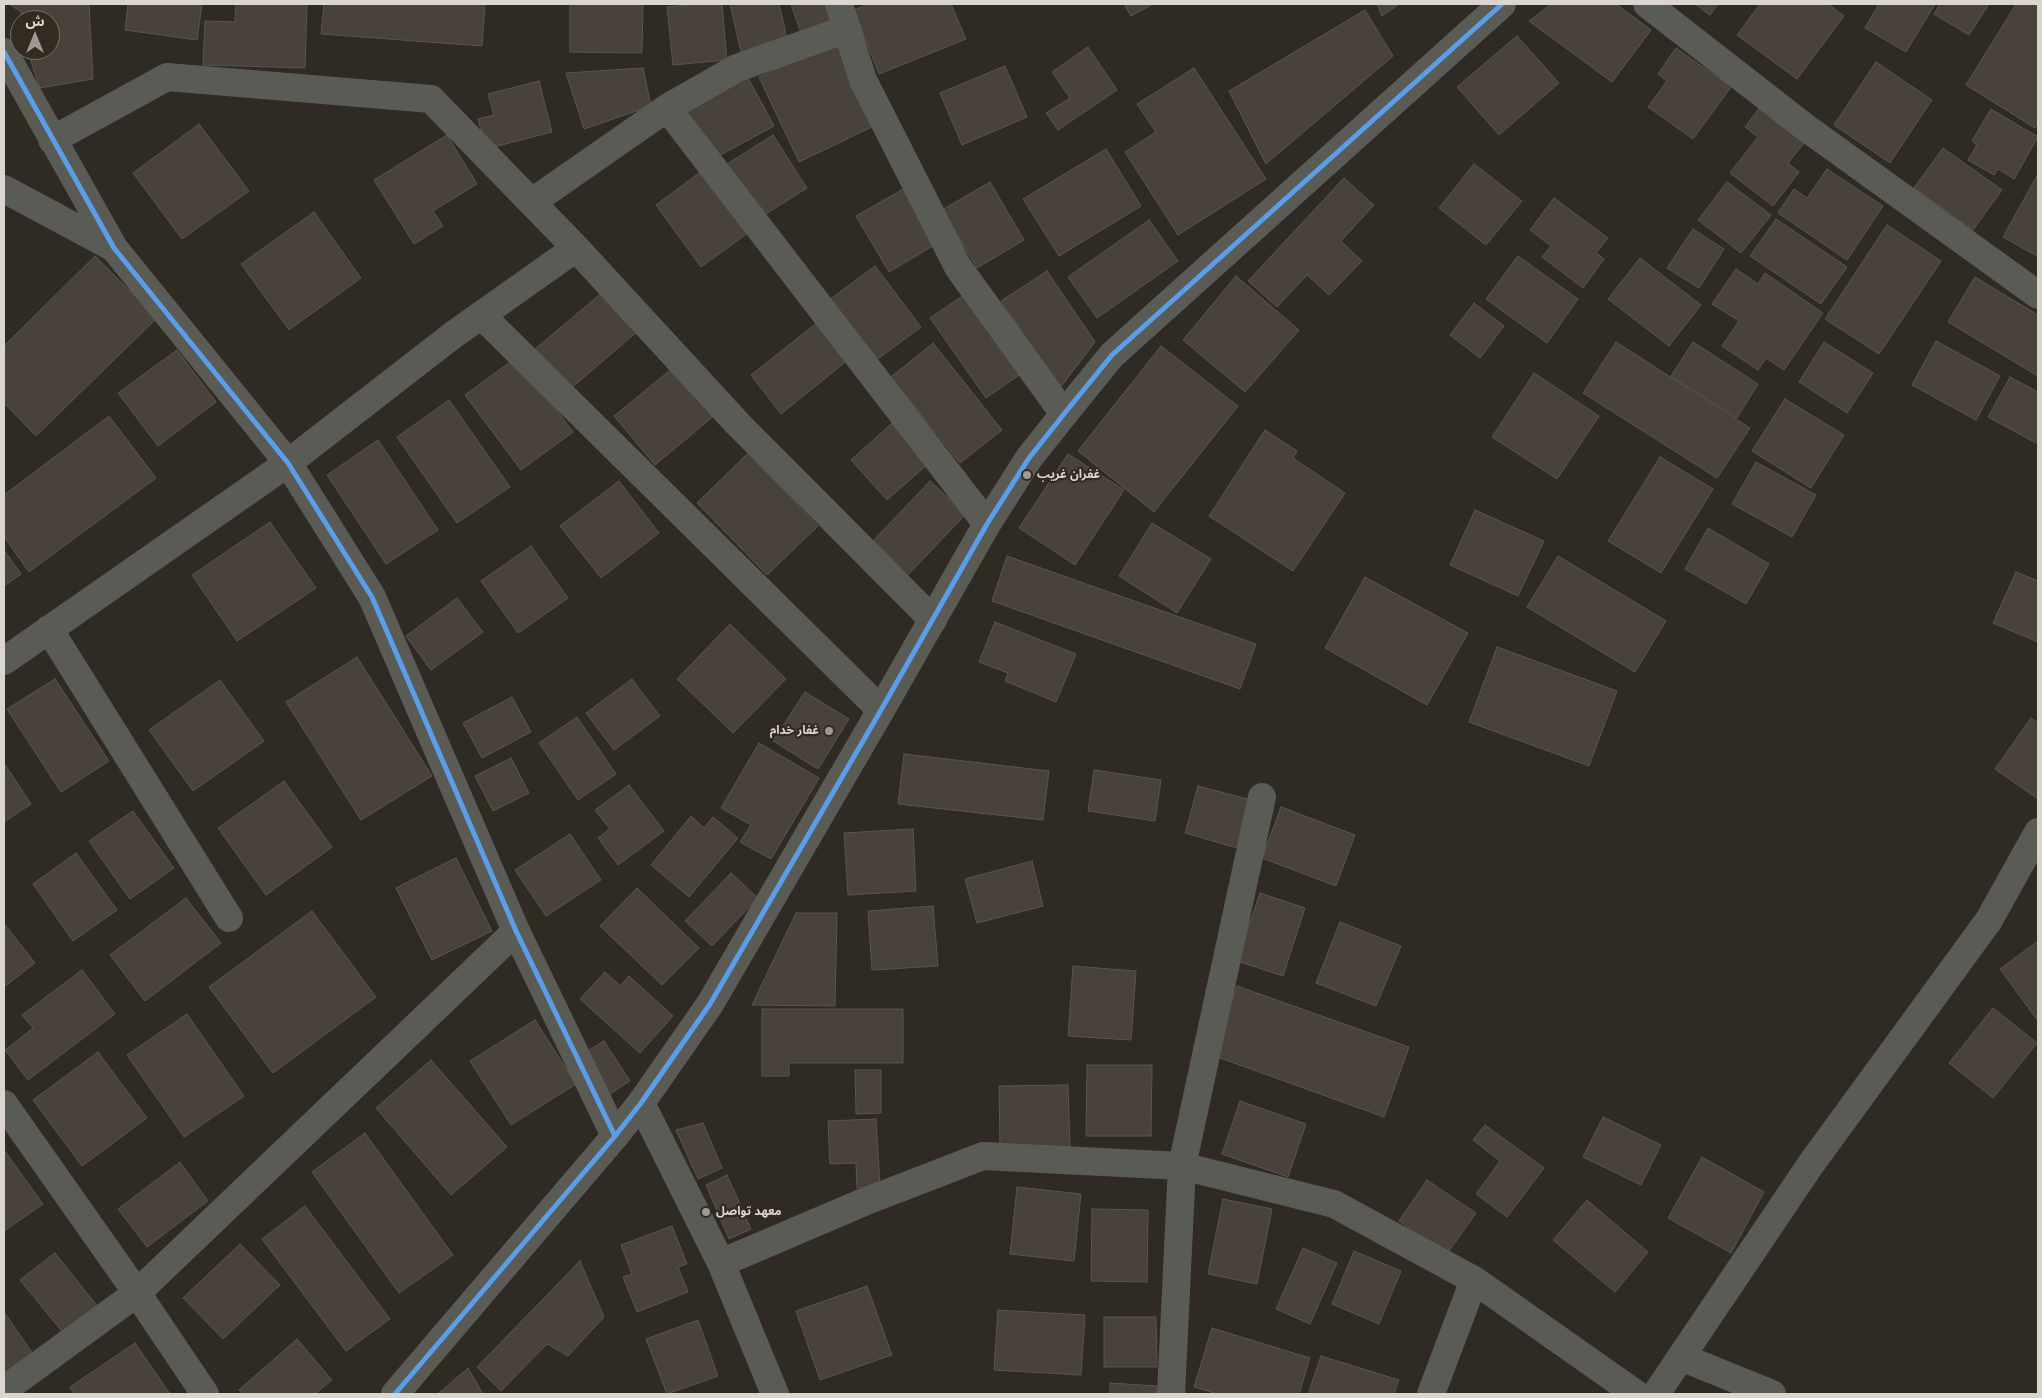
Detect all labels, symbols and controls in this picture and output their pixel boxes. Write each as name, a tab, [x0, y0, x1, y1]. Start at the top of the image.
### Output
north arrow	[10, 10, 60, 60]
text: ش	[25, 11, 45, 30]
place label: غفران غريب	[1037, 468, 1100, 482]
marker: غفران غريب	[1021, 469, 1033, 481]
place label: غفار خدام	[770, 724, 819, 738]
marker: غفار خدام	[823, 725, 835, 737]
place label: معهد تواصل	[716, 1205, 782, 1219]
marker: معهد تواصل	[700, 1206, 712, 1218]

